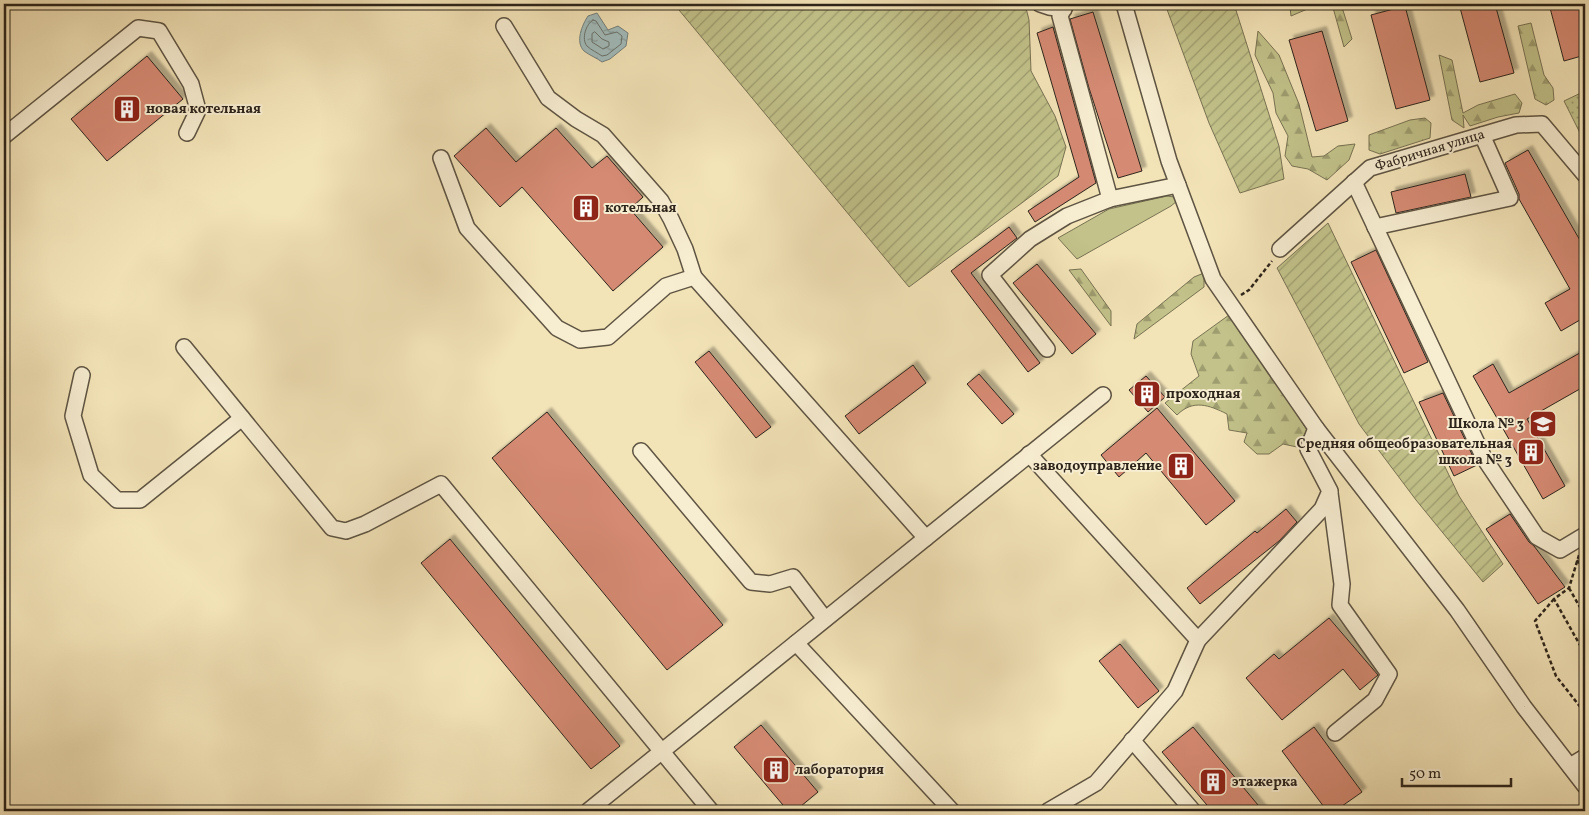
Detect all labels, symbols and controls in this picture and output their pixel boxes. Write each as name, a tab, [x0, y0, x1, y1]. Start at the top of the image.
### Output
building icon: новая котельная	[112, 94, 142, 124]
place label: новая котельная	[146, 100, 261, 119]
street label: Фабричная улица	[1373, 125, 1487, 177]
building icon: котельная	[571, 193, 601, 223]
place label: котельная	[605, 199, 677, 218]
building icon: проходная	[1132, 379, 1162, 409]
place label: проходная	[1166, 385, 1241, 404]
school or university icon: Школа № 3	[1528, 409, 1558, 439]
place label: Школа № 3	[1448, 415, 1524, 434]
place label: Средняя общеобразовательная школа № 3	[1297, 435, 1512, 470]
building icon: Средняя общеобразовательная школа № 3	[1516, 437, 1546, 467]
building icon: заводоуправление	[1166, 451, 1196, 481]
place label: заводоуправление	[1033, 457, 1162, 476]
building icon: лаборатория	[761, 755, 791, 785]
scale bar	[1402, 755, 1510, 787]
place label: лаборатория	[795, 761, 884, 780]
text: 50 m	[1409, 764, 1441, 785]
building icon: этажерка	[1198, 767, 1228, 797]
place label: этажерка	[1232, 773, 1298, 792]

